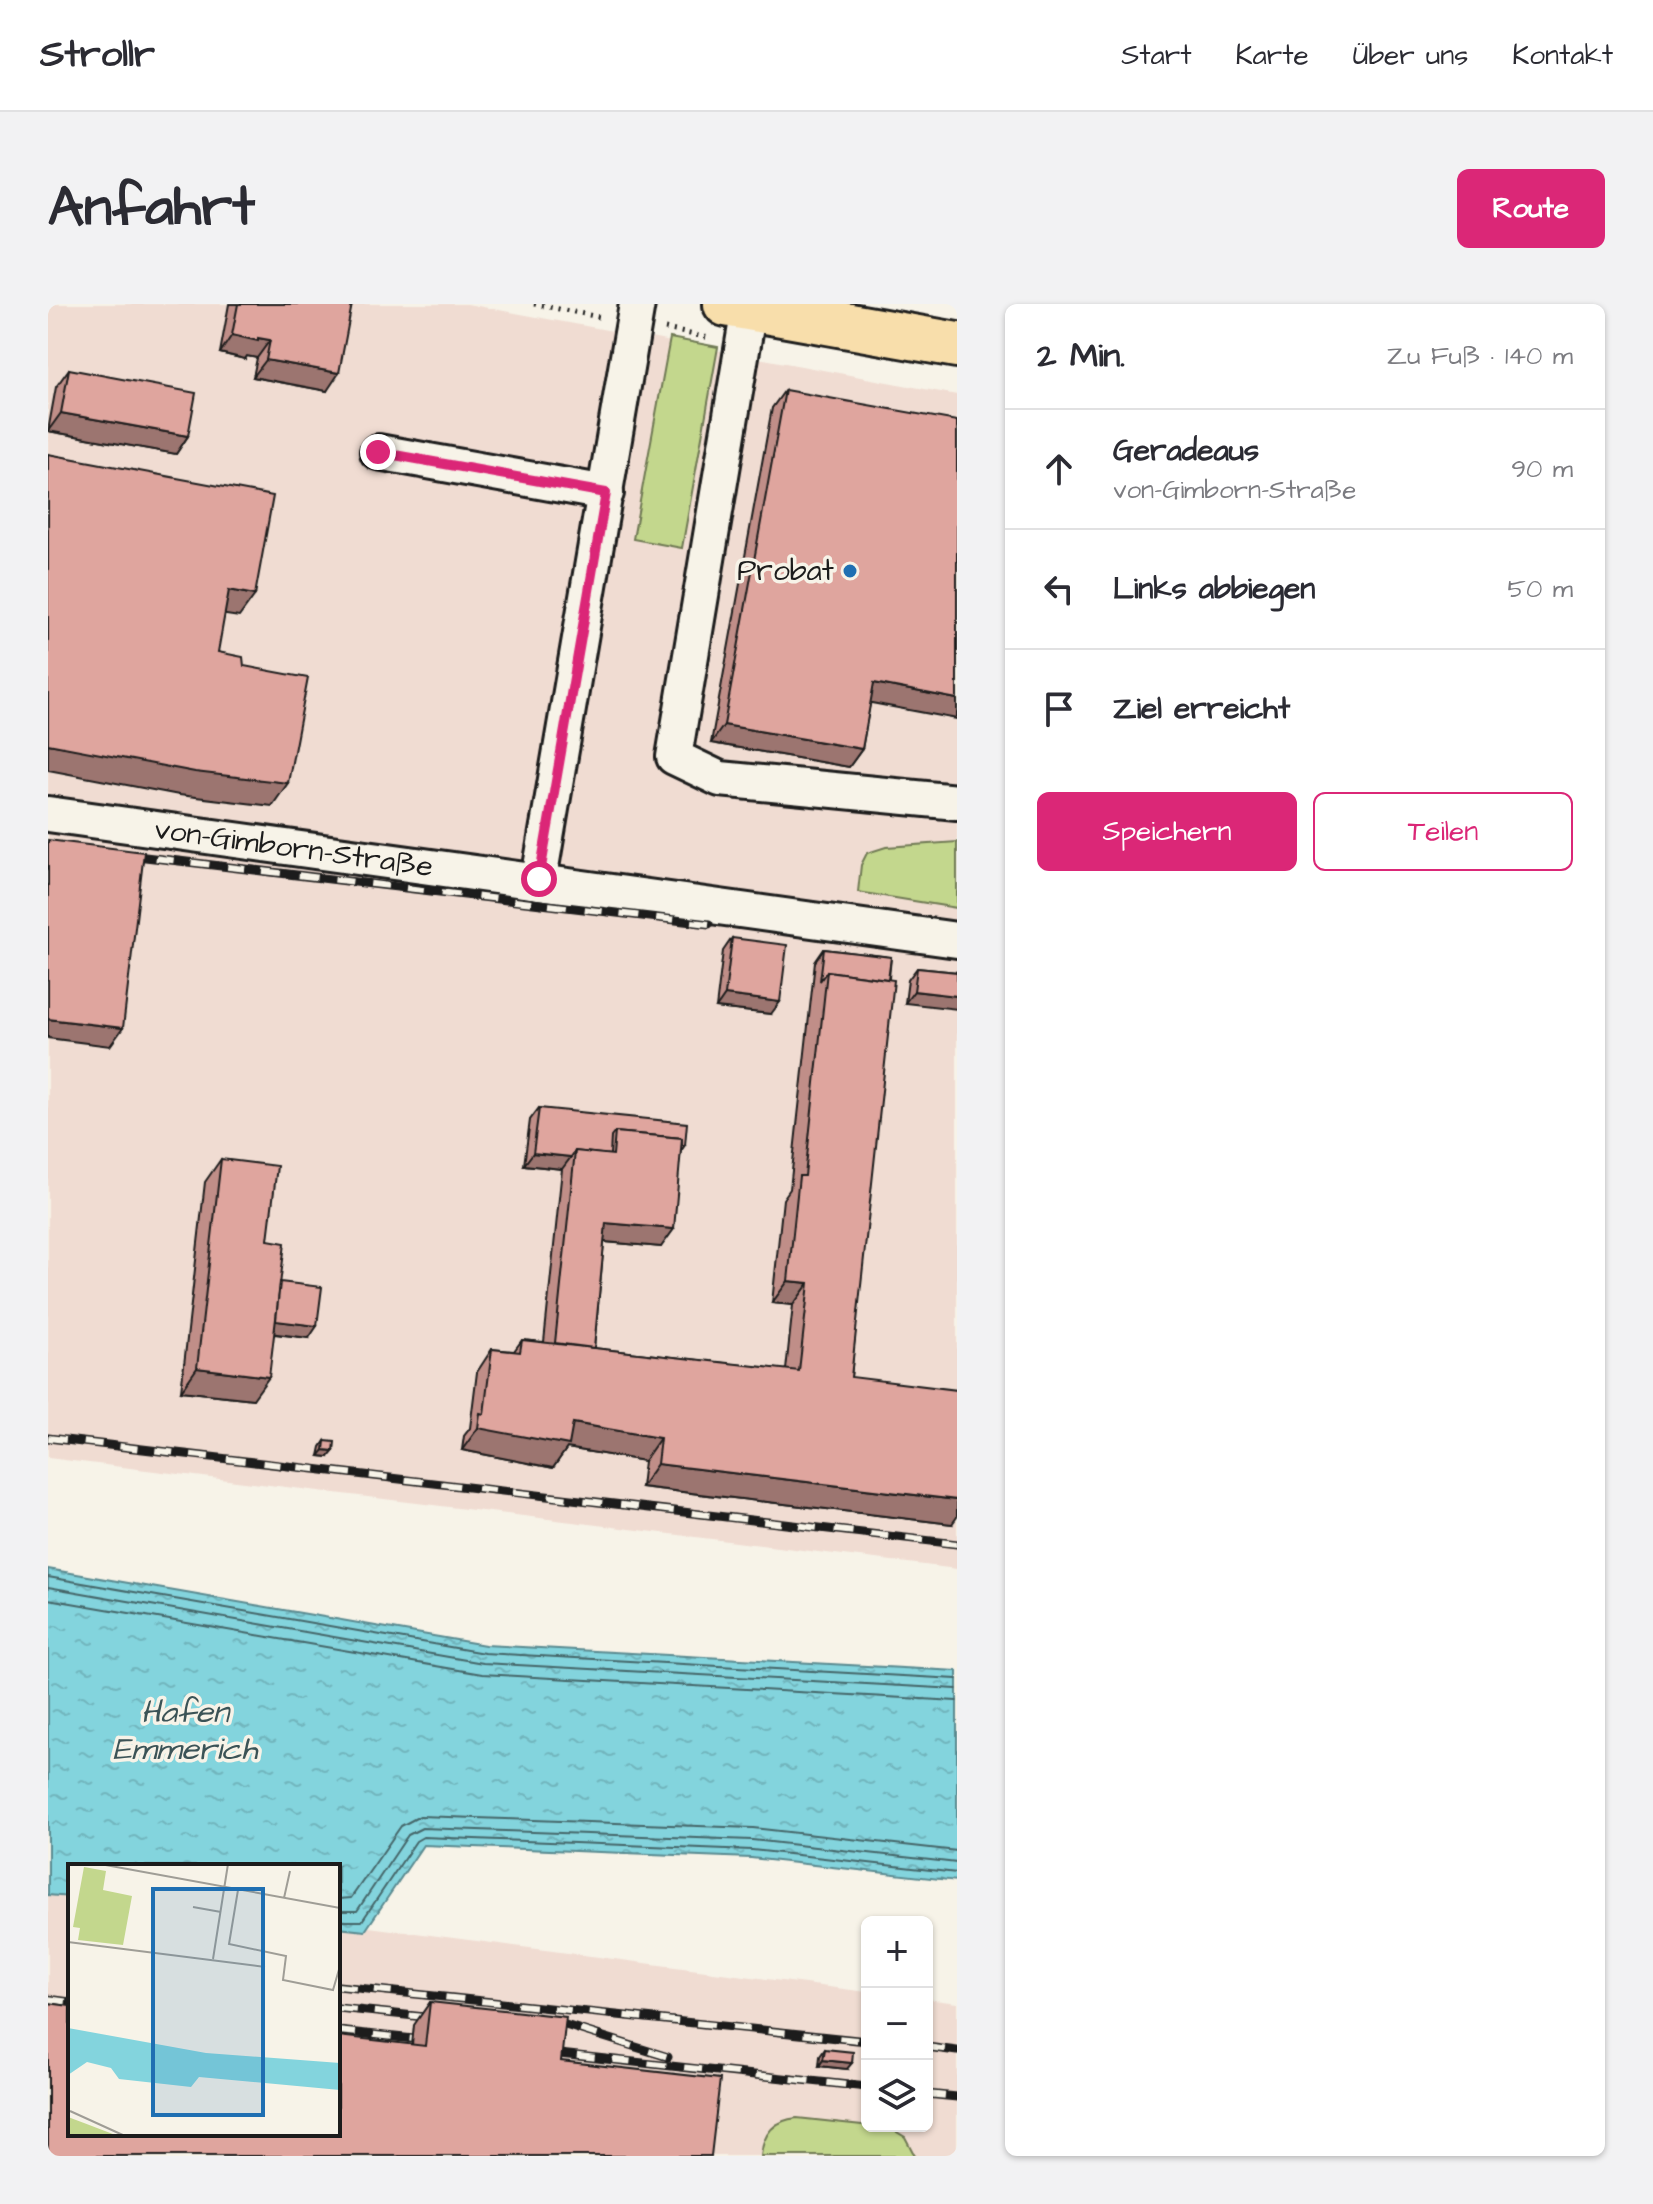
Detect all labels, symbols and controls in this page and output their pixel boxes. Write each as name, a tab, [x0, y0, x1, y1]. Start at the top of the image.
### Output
text: Strollr	[40, 29, 155, 81]
text: Start	[1121, 36, 1192, 75]
text: Karte	[1236, 36, 1309, 75]
text: Über uns	[1353, 36, 1468, 75]
text: Kontakt	[1512, 36, 1613, 75]
text: Anfahrt	[48, 169, 255, 247]
button: Route	[1457, 169, 1605, 248]
text: 2 Min.	[1037, 332, 1125, 380]
text: Zu Fuß · 140 m	[1387, 338, 1573, 374]
text: Geradeaus	[1113, 430, 1259, 472]
route end	[360, 434, 396, 470]
icon: ahead	[1037, 447, 1081, 491]
text: 90 m	[1511, 451, 1573, 487]
text: von-Gimborn-Straße	[1113, 472, 1356, 508]
place label: Probat	[737, 550, 834, 592]
marker: Probat	[841, 562, 859, 580]
icon: left	[1037, 567, 1081, 611]
text: Links abbiegen	[1113, 568, 1315, 610]
text: 50 m	[1508, 571, 1573, 607]
icon: arrive	[1037, 687, 1081, 731]
text: Ziel erreicht	[1113, 688, 1290, 730]
button: Speichern	[1037, 792, 1297, 871]
button: Teilen	[1313, 792, 1573, 871]
street label: von-Gimborn-Straße	[152, 808, 436, 888]
route start	[521, 861, 557, 897]
water label: Hafen Emmerich	[113, 1690, 258, 1772]
inset map	[68, 1864, 340, 2136]
map controls	[861, 1916, 933, 2132]
button: +	[861, 1916, 933, 1988]
button: −	[861, 1988, 933, 2060]
button: layers	[861, 2060, 933, 2132]

